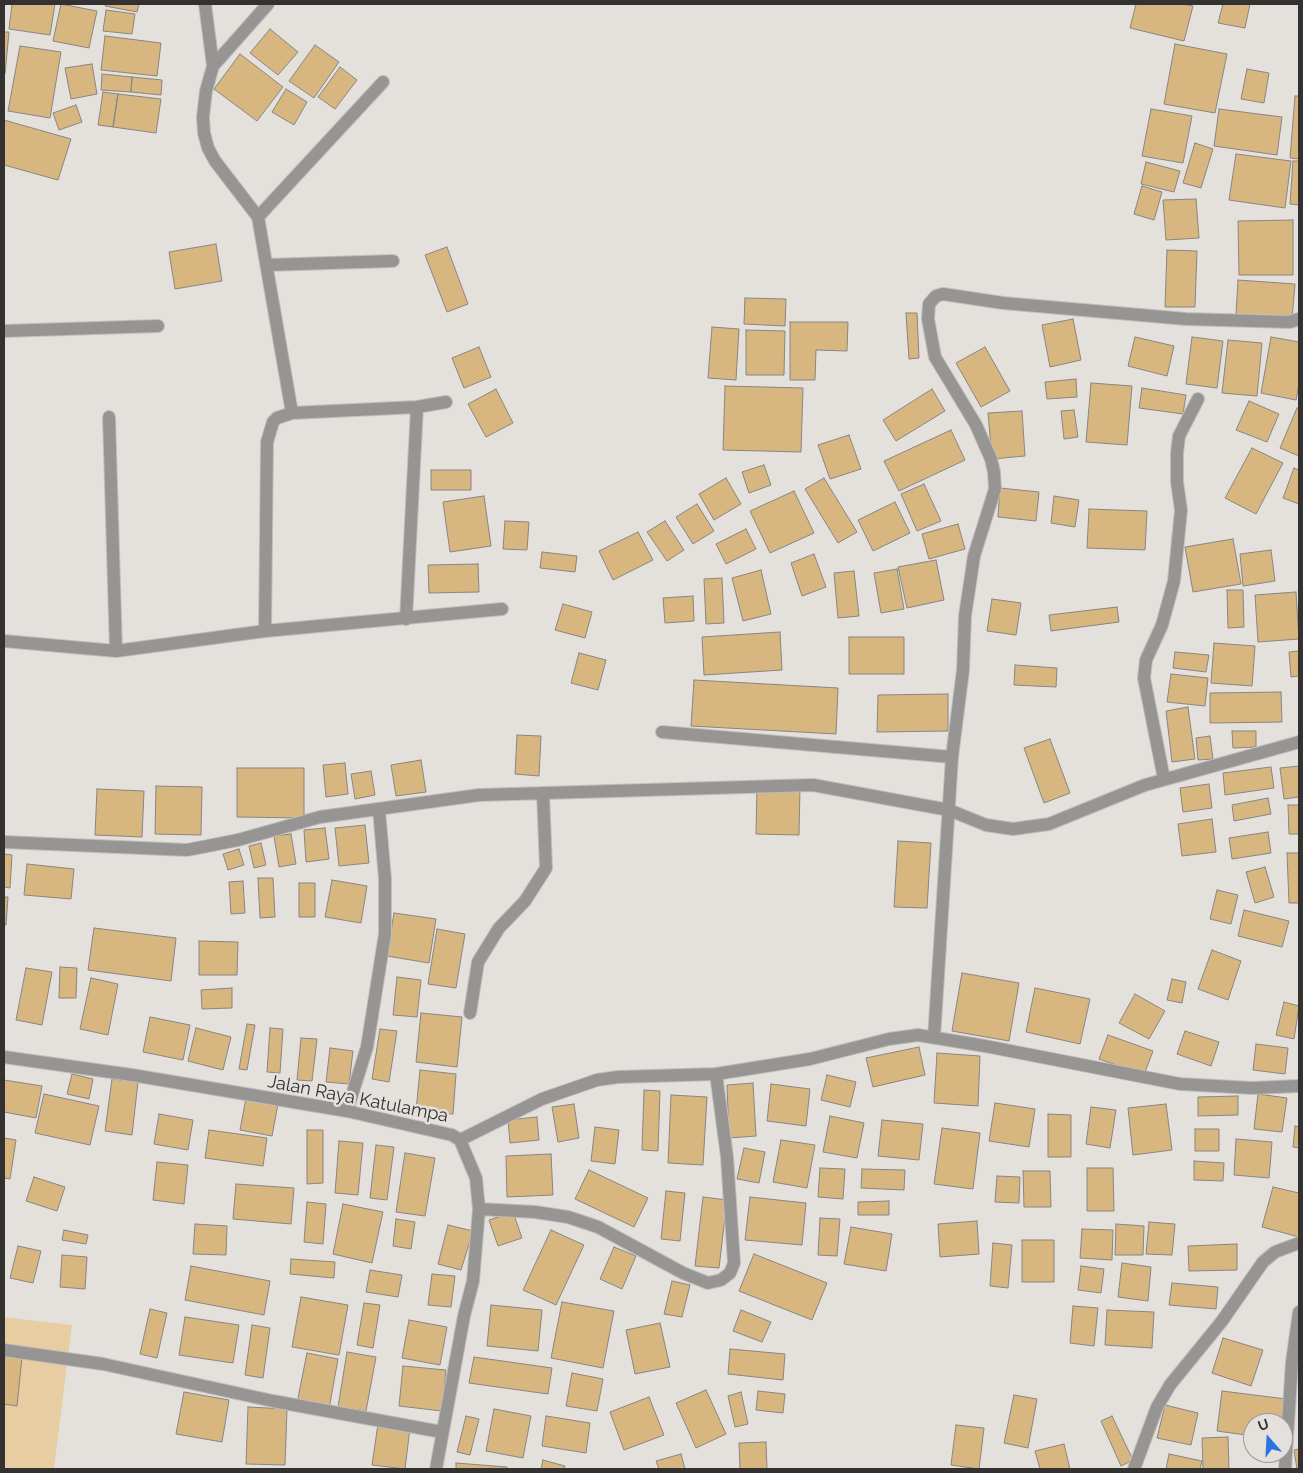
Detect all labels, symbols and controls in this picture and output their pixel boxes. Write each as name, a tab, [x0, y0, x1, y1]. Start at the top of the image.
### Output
street label: Jalan Raya Katulampa	[266, 1071, 450, 1127]
north arrow	[1243, 1413, 1293, 1463]
text: U	[1256, 1415, 1271, 1434]

